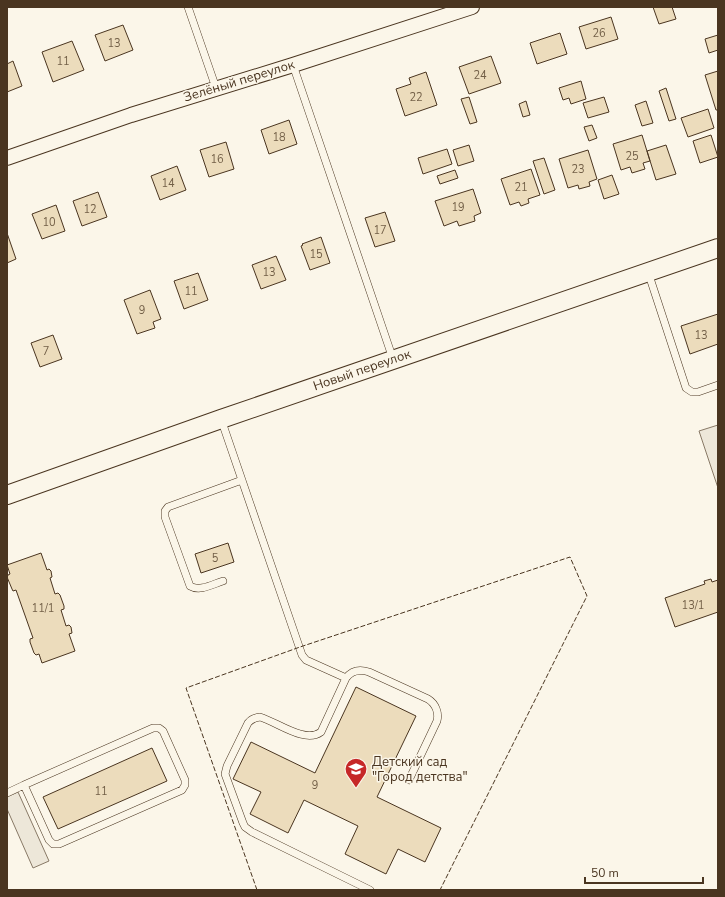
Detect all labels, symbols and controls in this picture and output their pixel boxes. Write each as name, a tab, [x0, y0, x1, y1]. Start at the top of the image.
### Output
house number: 26	[592, 26, 606, 41]
house number: 13	[107, 36, 121, 51]
house number: 11	[56, 54, 70, 69]
street label: Зелёный переулок	[181, 55, 297, 106]
house number: 24	[473, 68, 487, 83]
house number: 22	[409, 90, 423, 105]
house number: 18	[272, 130, 286, 145]
house number: 25	[625, 149, 639, 164]
house number: 16	[210, 152, 224, 167]
house number: 23	[571, 162, 585, 177]
house number: 14	[161, 176, 175, 191]
house number: 21	[514, 180, 528, 195]
house number: 19	[451, 200, 465, 215]
house number: 12	[83, 202, 97, 217]
house number: 10	[42, 215, 56, 230]
house number: 17	[373, 223, 387, 238]
house number: 15	[309, 247, 323, 262]
house number: 13	[262, 265, 276, 280]
house number: 11	[184, 284, 198, 299]
house number: 9	[139, 303, 145, 318]
house number: 13	[694, 328, 708, 343]
house number: 7	[43, 344, 49, 359]
street label: Новый переулок	[311, 345, 413, 395]
house number: 5	[212, 551, 219, 566]
house number: 13/1	[682, 598, 704, 613]
house number: 11/1	[32, 601, 54, 616]
place label: Детский сад "Город детства"	[372, 753, 468, 786]
school or university icon: Детский сад "Город детства"	[343, 756, 369, 789]
house number: 9	[312, 778, 318, 793]
house number: 11	[94, 784, 108, 799]
scale bar	[585, 859, 703, 885]
text: 50 m	[591, 865, 619, 881]

